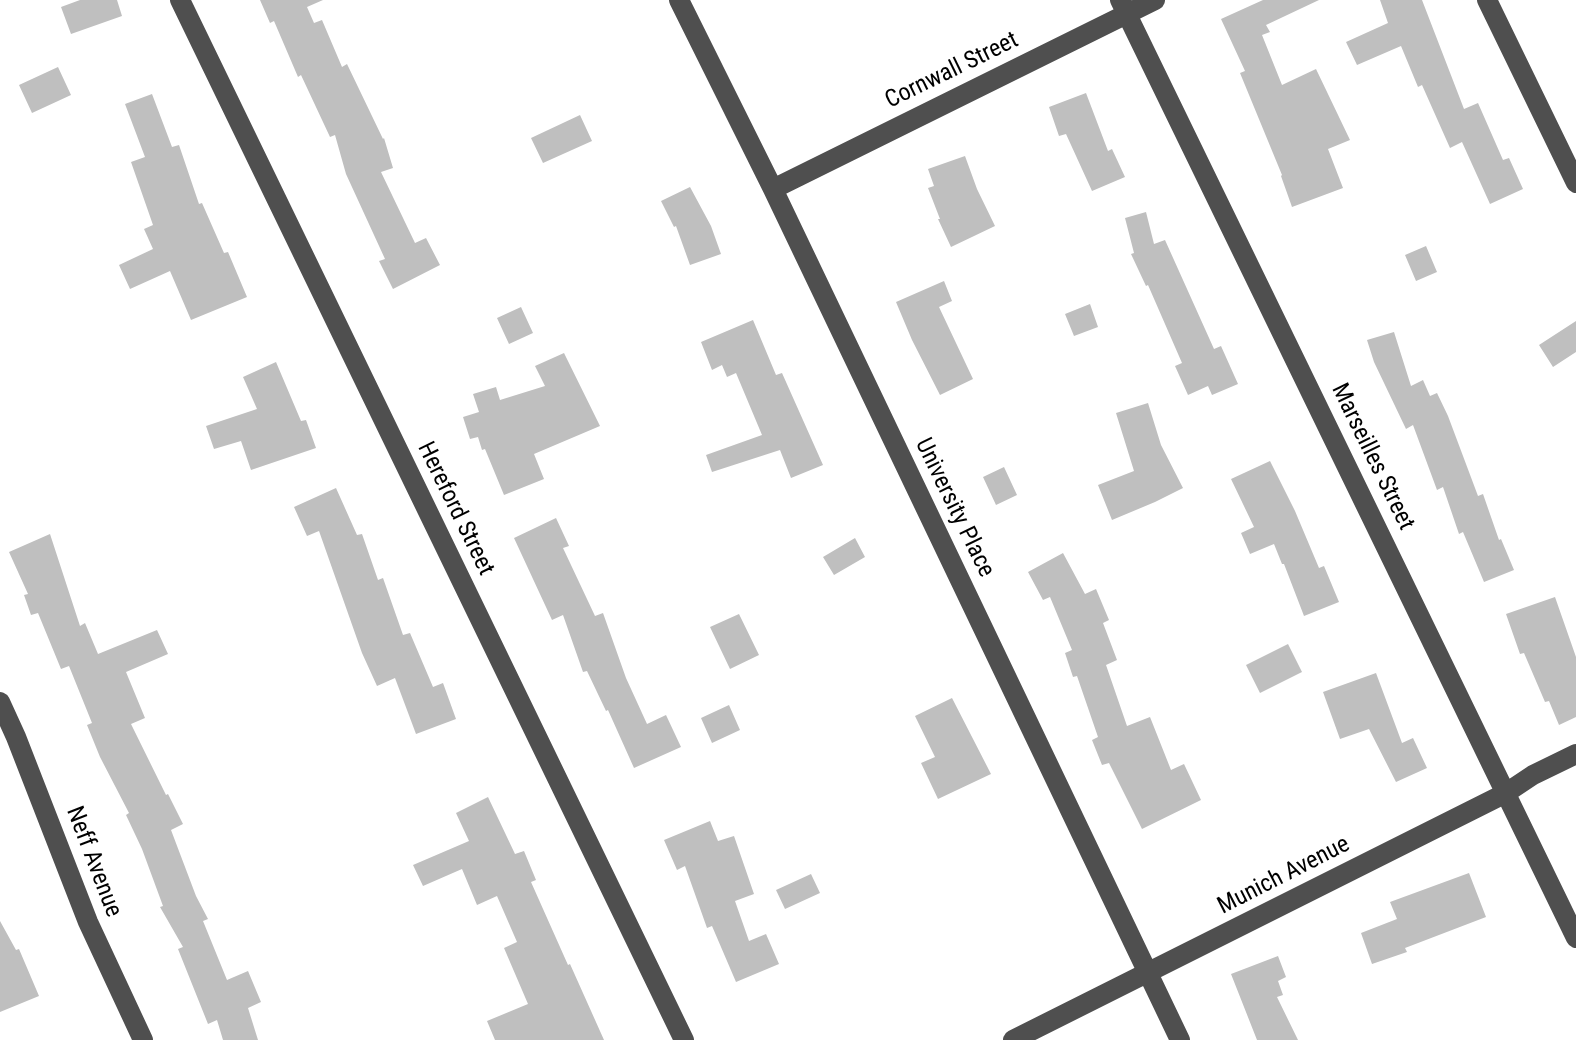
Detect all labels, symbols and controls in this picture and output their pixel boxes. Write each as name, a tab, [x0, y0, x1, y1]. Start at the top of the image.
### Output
street label: Cornwall Street	[881, 26, 1023, 116]
street label: Marseilles Street	[1324, 379, 1420, 535]
street label: University Place	[908, 434, 1000, 582]
street label: Hereford Street	[410, 438, 500, 580]
street label: Neff Avenue	[59, 803, 127, 921]
street label: Munich Avenue	[1213, 830, 1355, 922]

